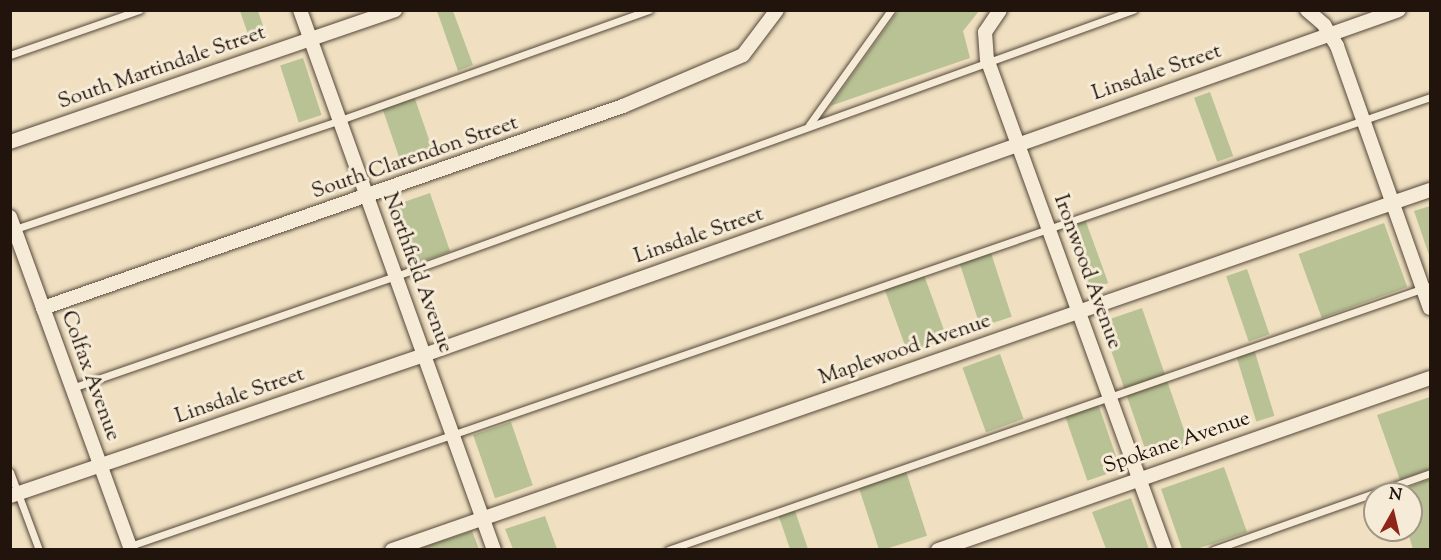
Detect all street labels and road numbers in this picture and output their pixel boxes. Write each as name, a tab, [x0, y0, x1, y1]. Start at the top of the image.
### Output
street label: South Martindale Street	[55, 21, 269, 115]
street label: Linsdale Street	[1089, 39, 1225, 107]
street label: South Clarendon Street	[309, 111, 521, 205]
street label: Northfield Avenue	[376, 189, 458, 357]
street label: Ironwood Avenue	[1047, 191, 1127, 353]
street label: Linsdale Street	[631, 202, 767, 270]
street label: Colfax Avenue	[55, 307, 125, 445]
street label: Maplewood Avenue	[816, 309, 994, 391]
street label: Linsdale Street	[172, 362, 308, 430]
street label: Spokane Avenue	[1100, 406, 1254, 480]

